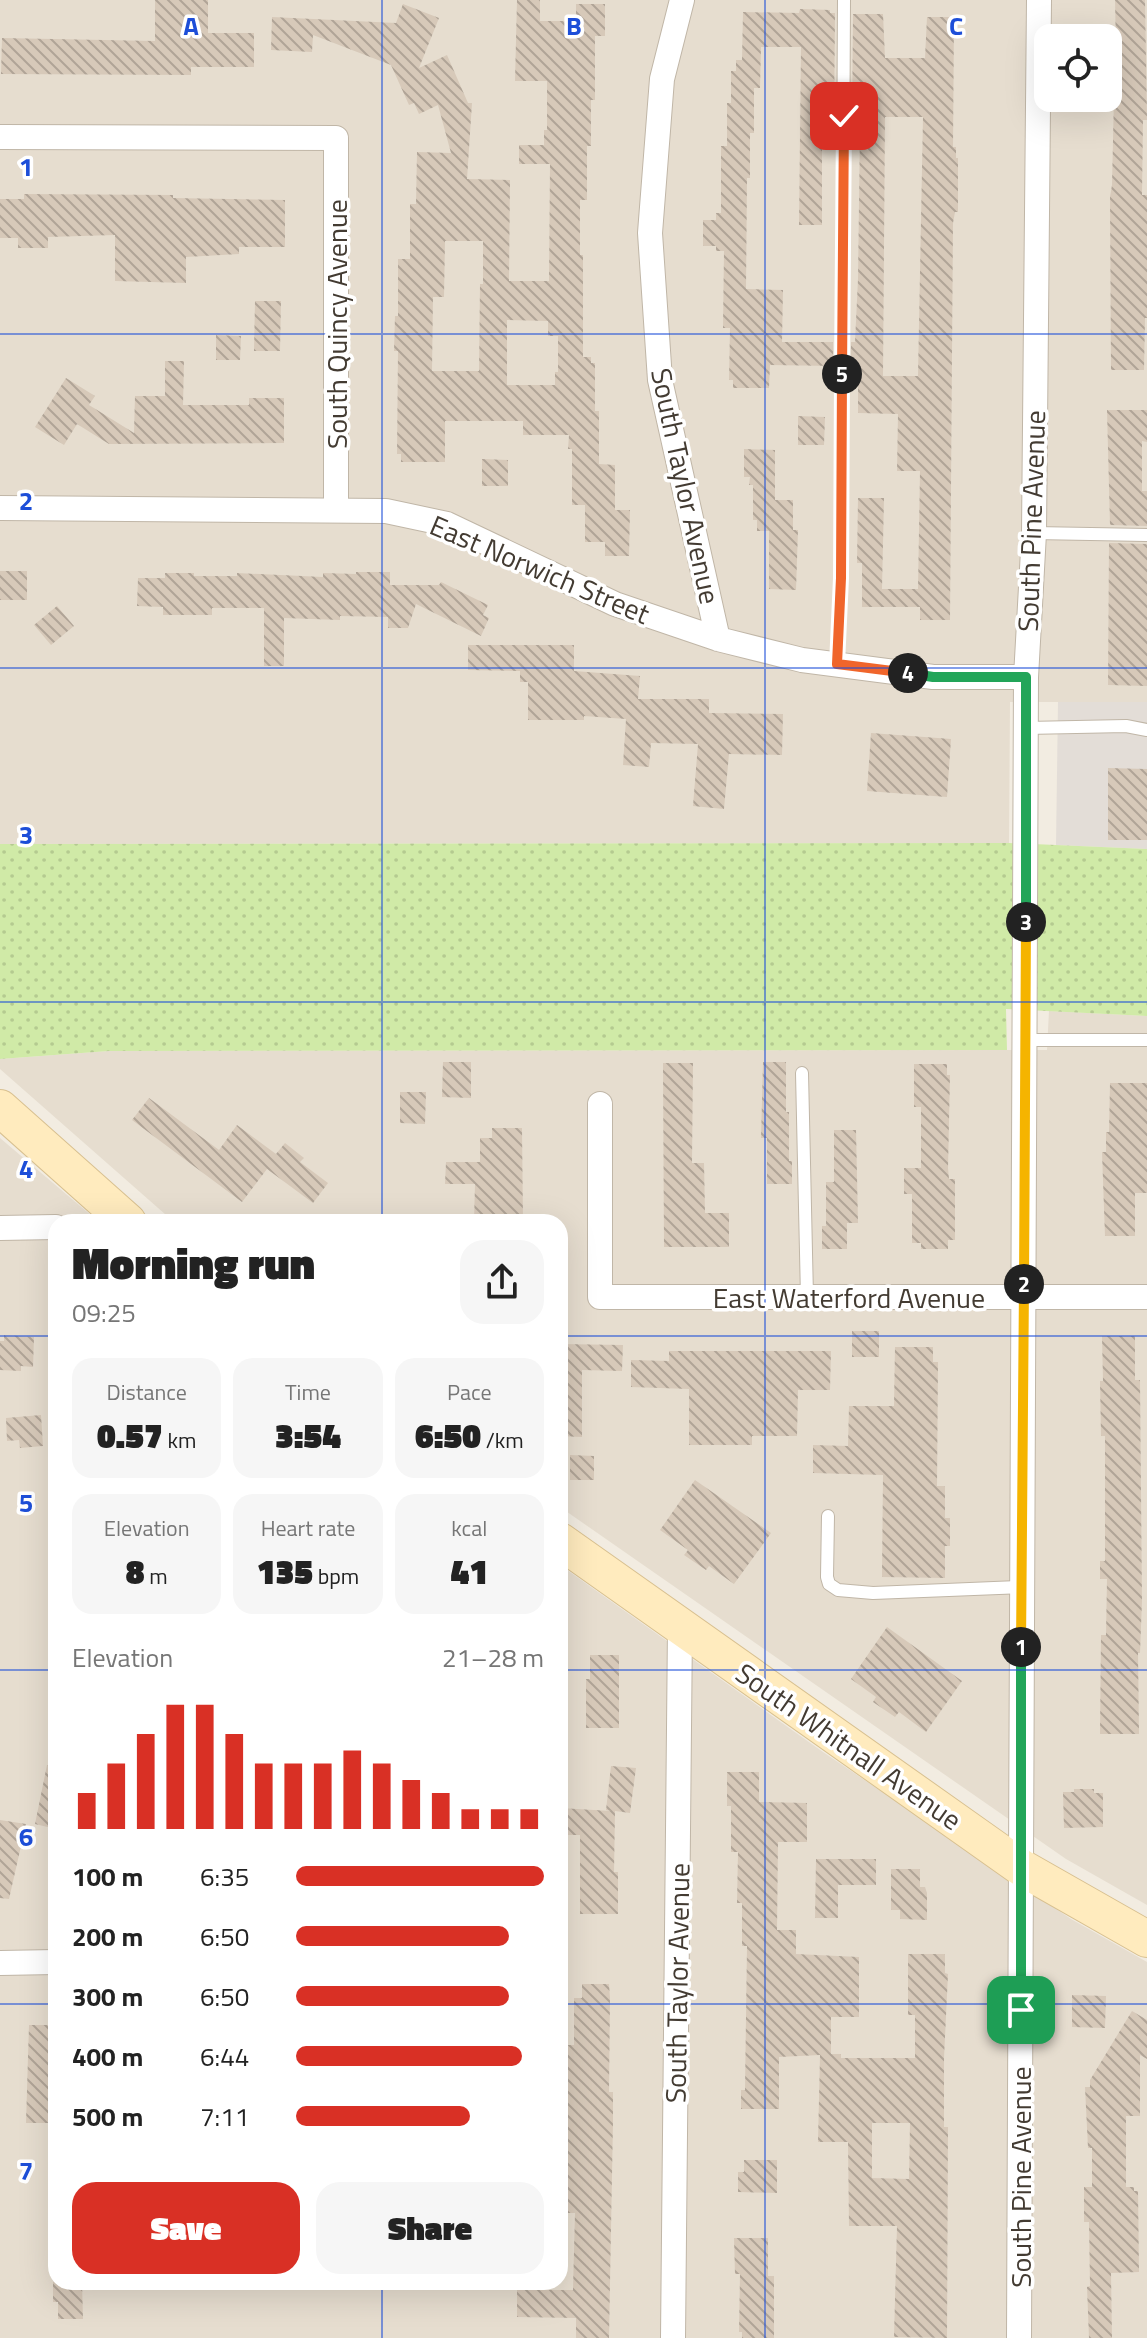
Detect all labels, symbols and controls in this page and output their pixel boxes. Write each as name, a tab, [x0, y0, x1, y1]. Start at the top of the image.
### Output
text: A	[183, 6, 199, 45]
text: B	[566, 6, 582, 45]
text: C	[949, 6, 963, 45]
map controls	[1034, 24, 1122, 112]
button: locate	[1034, 24, 1122, 112]
pin	[810, 82, 878, 150]
icon: check	[822, 94, 866, 138]
text: 1	[19, 147, 33, 186]
street label: South Quincy Avenue	[315, 199, 358, 449]
pin: 5	[822, 354, 862, 394]
text: 5	[836, 357, 848, 391]
street label: South Taylor Avenue	[640, 364, 732, 608]
street label: South Pine Avenue	[1006, 410, 1056, 632]
text: 2	[19, 481, 33, 520]
street label: East Norwich Street	[424, 503, 657, 635]
pin: 4	[888, 653, 928, 693]
text: 4	[902, 656, 914, 690]
text: 3	[19, 815, 33, 854]
pin: 3	[1006, 902, 1046, 942]
text: 3	[1020, 905, 1032, 939]
text: 4	[19, 1149, 33, 1188]
text: Morning run	[72, 1229, 315, 1296]
button: share	[460, 1240, 544, 1324]
pin: 2	[1004, 1264, 1044, 1304]
text: 2	[1018, 1267, 1030, 1301]
street label: East Waterford Avenue	[713, 1276, 985, 1319]
text: 09:25	[72, 1293, 136, 1332]
text: Distance	[106, 1375, 187, 1409]
text: Time	[285, 1375, 331, 1409]
text: Pace	[447, 1375, 492, 1409]
text: 0.57	[97, 1409, 163, 1461]
text: 3:54	[275, 1409, 341, 1461]
text: 6:50	[415, 1409, 481, 1461]
text: km	[163, 1423, 196, 1457]
text: /km	[481, 1423, 524, 1457]
text: 5	[19, 1483, 33, 1522]
text: Elevation	[104, 1511, 189, 1545]
text: Heart rate	[261, 1511, 355, 1545]
text: kcal	[451, 1511, 487, 1545]
text: 8	[126, 1545, 144, 1597]
text: 135	[257, 1545, 313, 1597]
text: 41	[451, 1545, 488, 1597]
text: m	[144, 1559, 168, 1593]
text: bpm	[313, 1559, 359, 1593]
pin: 1	[1001, 1627, 1041, 1667]
text: 1	[1015, 1630, 1027, 1664]
text: Elevation	[72, 1638, 173, 1677]
text: 21–28 m	[442, 1638, 544, 1677]
street label: South Whitnall Avenue	[727, 1652, 971, 1840]
text: 6	[19, 1817, 33, 1856]
text: 100 m	[72, 1857, 143, 1896]
text: 6:35	[200, 1857, 249, 1896]
street label: South Taylor Avenue	[653, 1863, 701, 2103]
text: 200 m	[72, 1917, 143, 1956]
text: 6:50	[200, 1917, 249, 1956]
pin	[987, 1976, 1055, 2044]
text: 300 m	[72, 1977, 143, 2016]
text: 6:50	[200, 1977, 249, 2016]
icon: arrive	[999, 1988, 1043, 2032]
text: 400 m	[72, 2037, 143, 2076]
text: 6:44	[200, 2037, 249, 2076]
street label: South Pine Avenue	[999, 2066, 1042, 2288]
text: 500 m	[72, 2097, 143, 2136]
text: 7:11	[200, 2097, 249, 2136]
text: 7	[19, 2151, 33, 2190]
button: Save	[72, 2182, 300, 2274]
button: Share	[316, 2182, 544, 2274]

